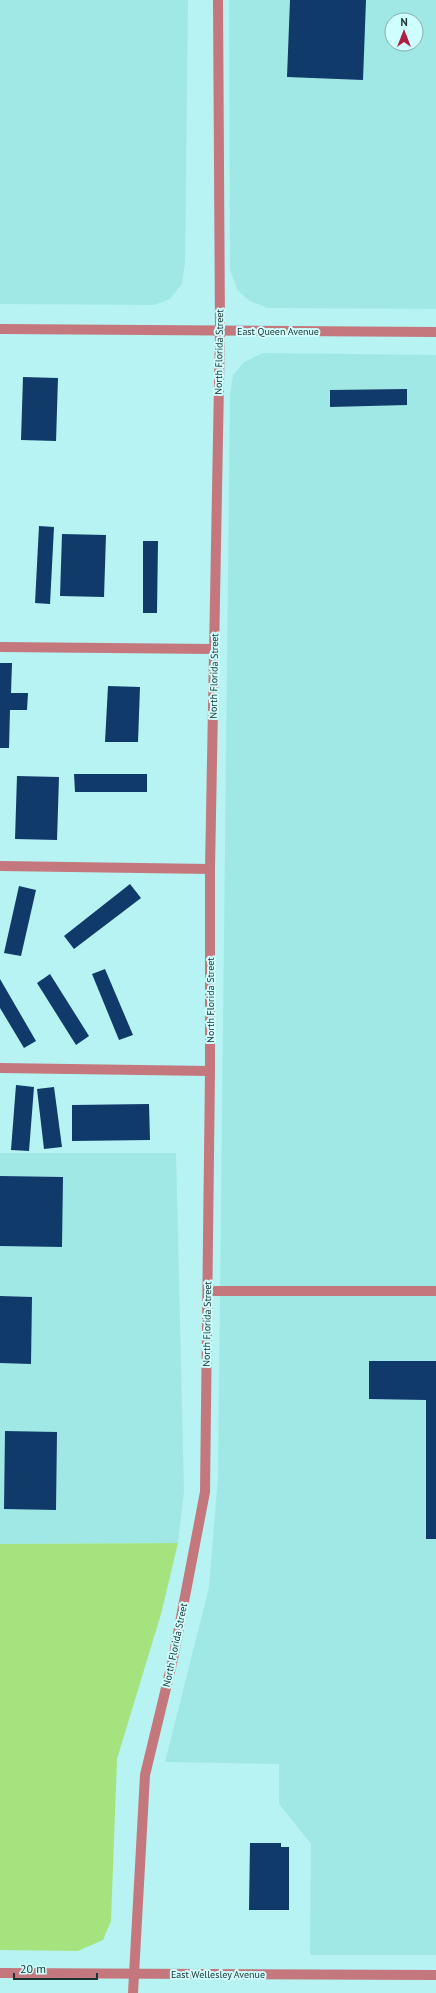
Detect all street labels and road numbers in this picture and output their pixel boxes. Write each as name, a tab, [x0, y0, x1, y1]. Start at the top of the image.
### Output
street label: North Florida Street	[212, 309, 226, 395]
street label: East Queen Avenue	[237, 325, 319, 338]
street label: North Florida Street	[207, 633, 221, 719]
street label: North Florida Street	[204, 957, 217, 1043]
street label: North Florida Street	[200, 1281, 214, 1367]
street label: North Florida Street	[160, 1601, 190, 1688]
street label: East Wellesley Avenue	[171, 1968, 265, 1981]

